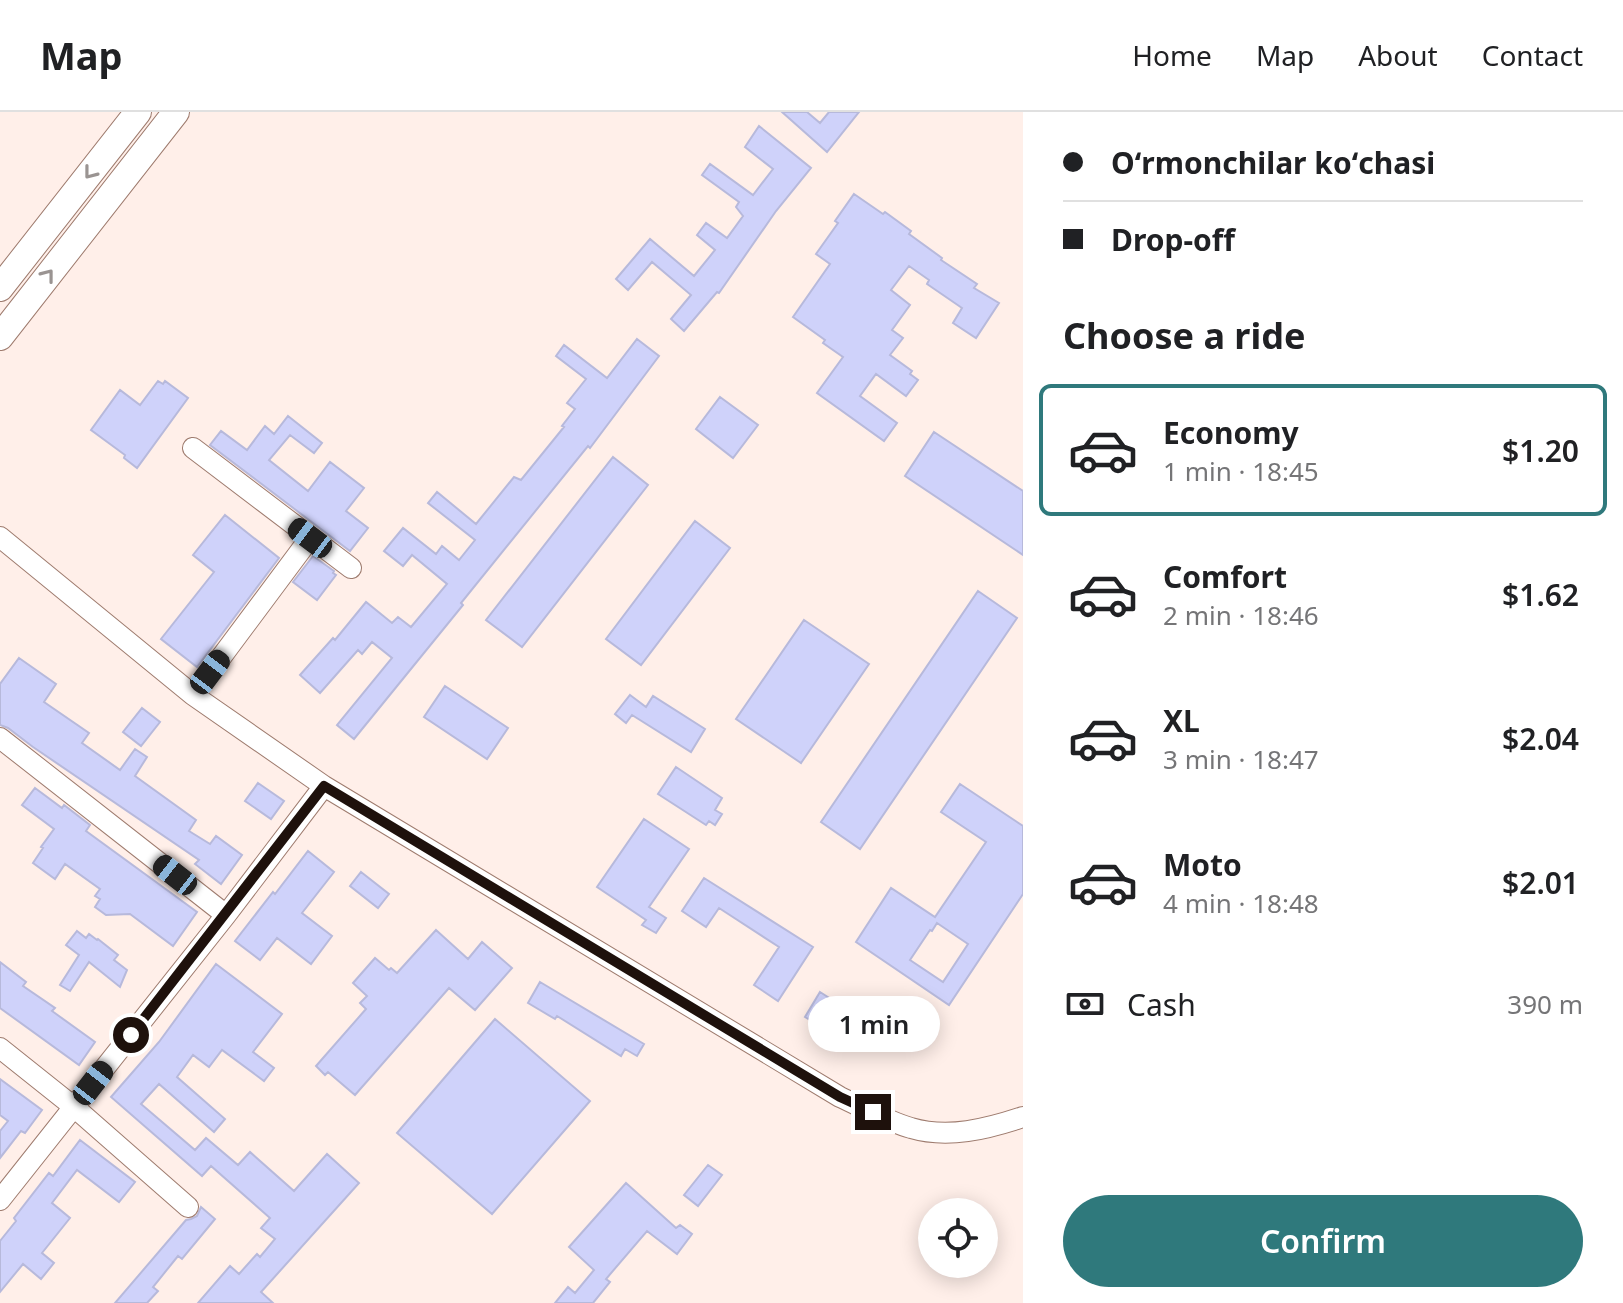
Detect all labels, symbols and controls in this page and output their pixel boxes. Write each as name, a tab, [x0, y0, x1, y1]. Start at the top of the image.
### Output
text: Map	[40, 29, 123, 81]
text: Home	[1132, 36, 1212, 74]
text: Map	[1256, 36, 1314, 74]
text: About	[1358, 36, 1438, 74]
text: Contact	[1482, 36, 1583, 74]
text: Oʻrmonchilar koʻchasi	[1111, 142, 1435, 183]
one-way arrow	[85, 164, 99, 179]
text: Drop-off	[1111, 219, 1235, 260]
one-way arrow	[38, 270, 53, 284]
text: Choose a ride	[1063, 311, 1305, 360]
text: Economy	[1163, 412, 1299, 453]
icon: car	[1067, 414, 1139, 486]
text: $1.20	[1502, 430, 1579, 471]
text: 1 min · 18:45	[1163, 453, 1319, 489]
car	[284, 514, 336, 562]
text: Comfort	[1163, 556, 1287, 597]
icon: car	[1067, 558, 1139, 630]
text: $1.62	[1502, 574, 1579, 615]
text: 2 min · 18:46	[1163, 597, 1319, 633]
car	[186, 646, 234, 698]
text: XL	[1163, 700, 1200, 741]
icon: car	[1067, 702, 1139, 774]
text: $2.04	[1502, 718, 1579, 759]
text: 3 min · 18:47	[1163, 741, 1319, 777]
text: Moto	[1163, 844, 1242, 885]
icon: car	[1067, 846, 1139, 918]
car	[149, 851, 201, 899]
text: $2.01	[1502, 862, 1579, 903]
text: 4 min · 18:48	[1163, 885, 1319, 921]
icon: cash	[1063, 982, 1107, 1026]
text: Cash	[1127, 984, 1196, 1025]
text: 390 m	[1507, 986, 1583, 1022]
callout: 1 min	[807, 996, 939, 1052]
text: 1 min	[839, 1006, 909, 1042]
route start	[113, 1017, 149, 1053]
car	[69, 1057, 117, 1109]
route end	[855, 1094, 891, 1130]
button: Confirm	[1063, 1195, 1583, 1287]
map controls	[918, 1198, 998, 1278]
button: locate	[918, 1198, 998, 1278]

